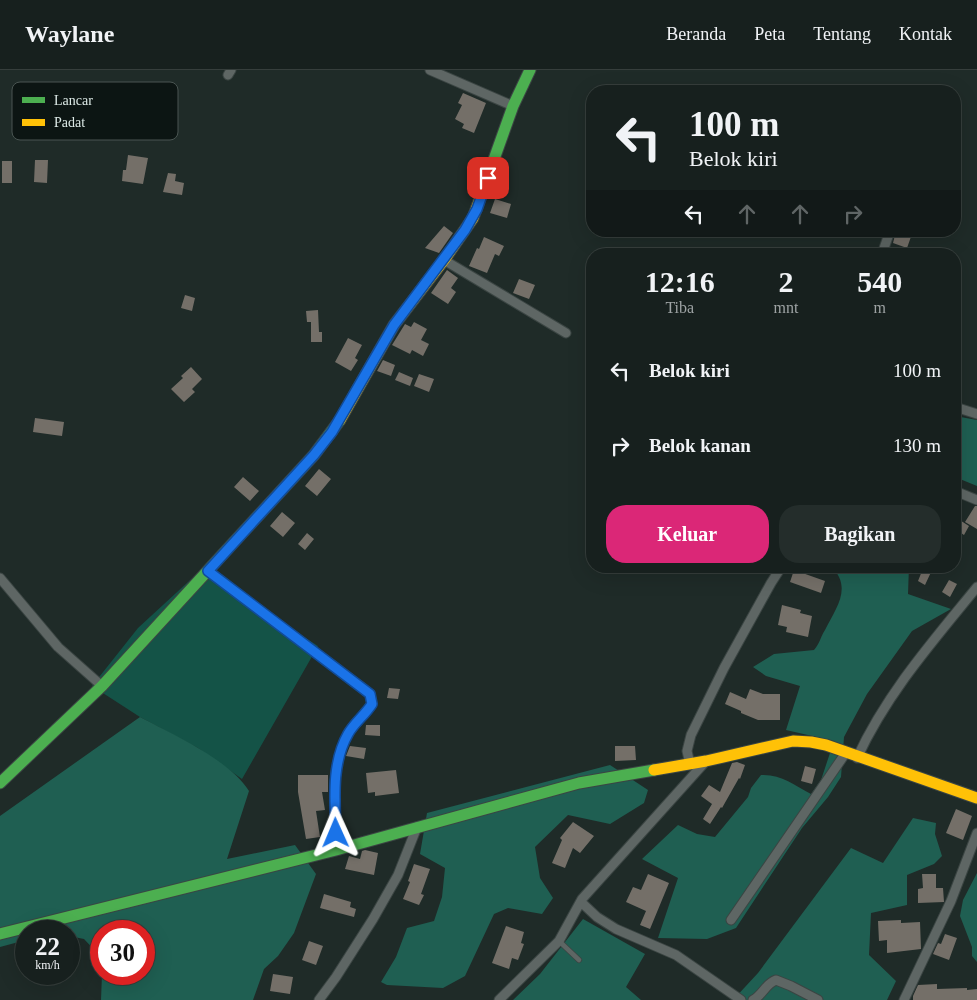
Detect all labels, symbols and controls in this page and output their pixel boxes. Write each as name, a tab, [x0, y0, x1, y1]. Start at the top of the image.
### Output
text: Waylane	[25, 21, 114, 47]
text: Beranda	[666, 24, 726, 44]
text: Peta	[754, 24, 785, 44]
text: Tentang	[813, 24, 871, 44]
text: Kontak	[899, 24, 952, 44]
legend	[12, 82, 178, 140]
text: Lancar	[54, 93, 93, 108]
icon: left	[606, 105, 671, 170]
text: 100 m	[689, 105, 779, 144]
text: Padat	[54, 115, 85, 130]
text: Belok kiri	[689, 146, 778, 171]
pin	[467, 157, 509, 199]
icon: arrive	[474, 164, 502, 192]
icon: left	[680, 200, 708, 228]
icon: ahead	[733, 200, 761, 228]
icon: ahead	[786, 200, 814, 228]
icon: right	[839, 200, 867, 228]
text: 12:16	[645, 265, 715, 298]
text: 2	[778, 265, 793, 298]
text: 540	[857, 265, 902, 298]
text: Tiba	[665, 299, 694, 316]
text: mnt	[774, 299, 798, 316]
text: m	[873, 299, 886, 316]
icon: left	[606, 357, 634, 385]
text: Belok kiri	[649, 360, 730, 381]
text: 100 m	[893, 360, 941, 381]
icon: right	[606, 432, 634, 460]
text: Belok kanan	[649, 435, 751, 456]
text: 130 m	[893, 435, 941, 456]
button: Keluar	[606, 505, 769, 563]
button: Bagikan	[779, 505, 941, 563]
position arrow	[309, 806, 361, 858]
speed limit sign: 30	[90, 920, 155, 985]
text: 22	[35, 933, 60, 960]
text: km/h	[35, 958, 60, 972]

